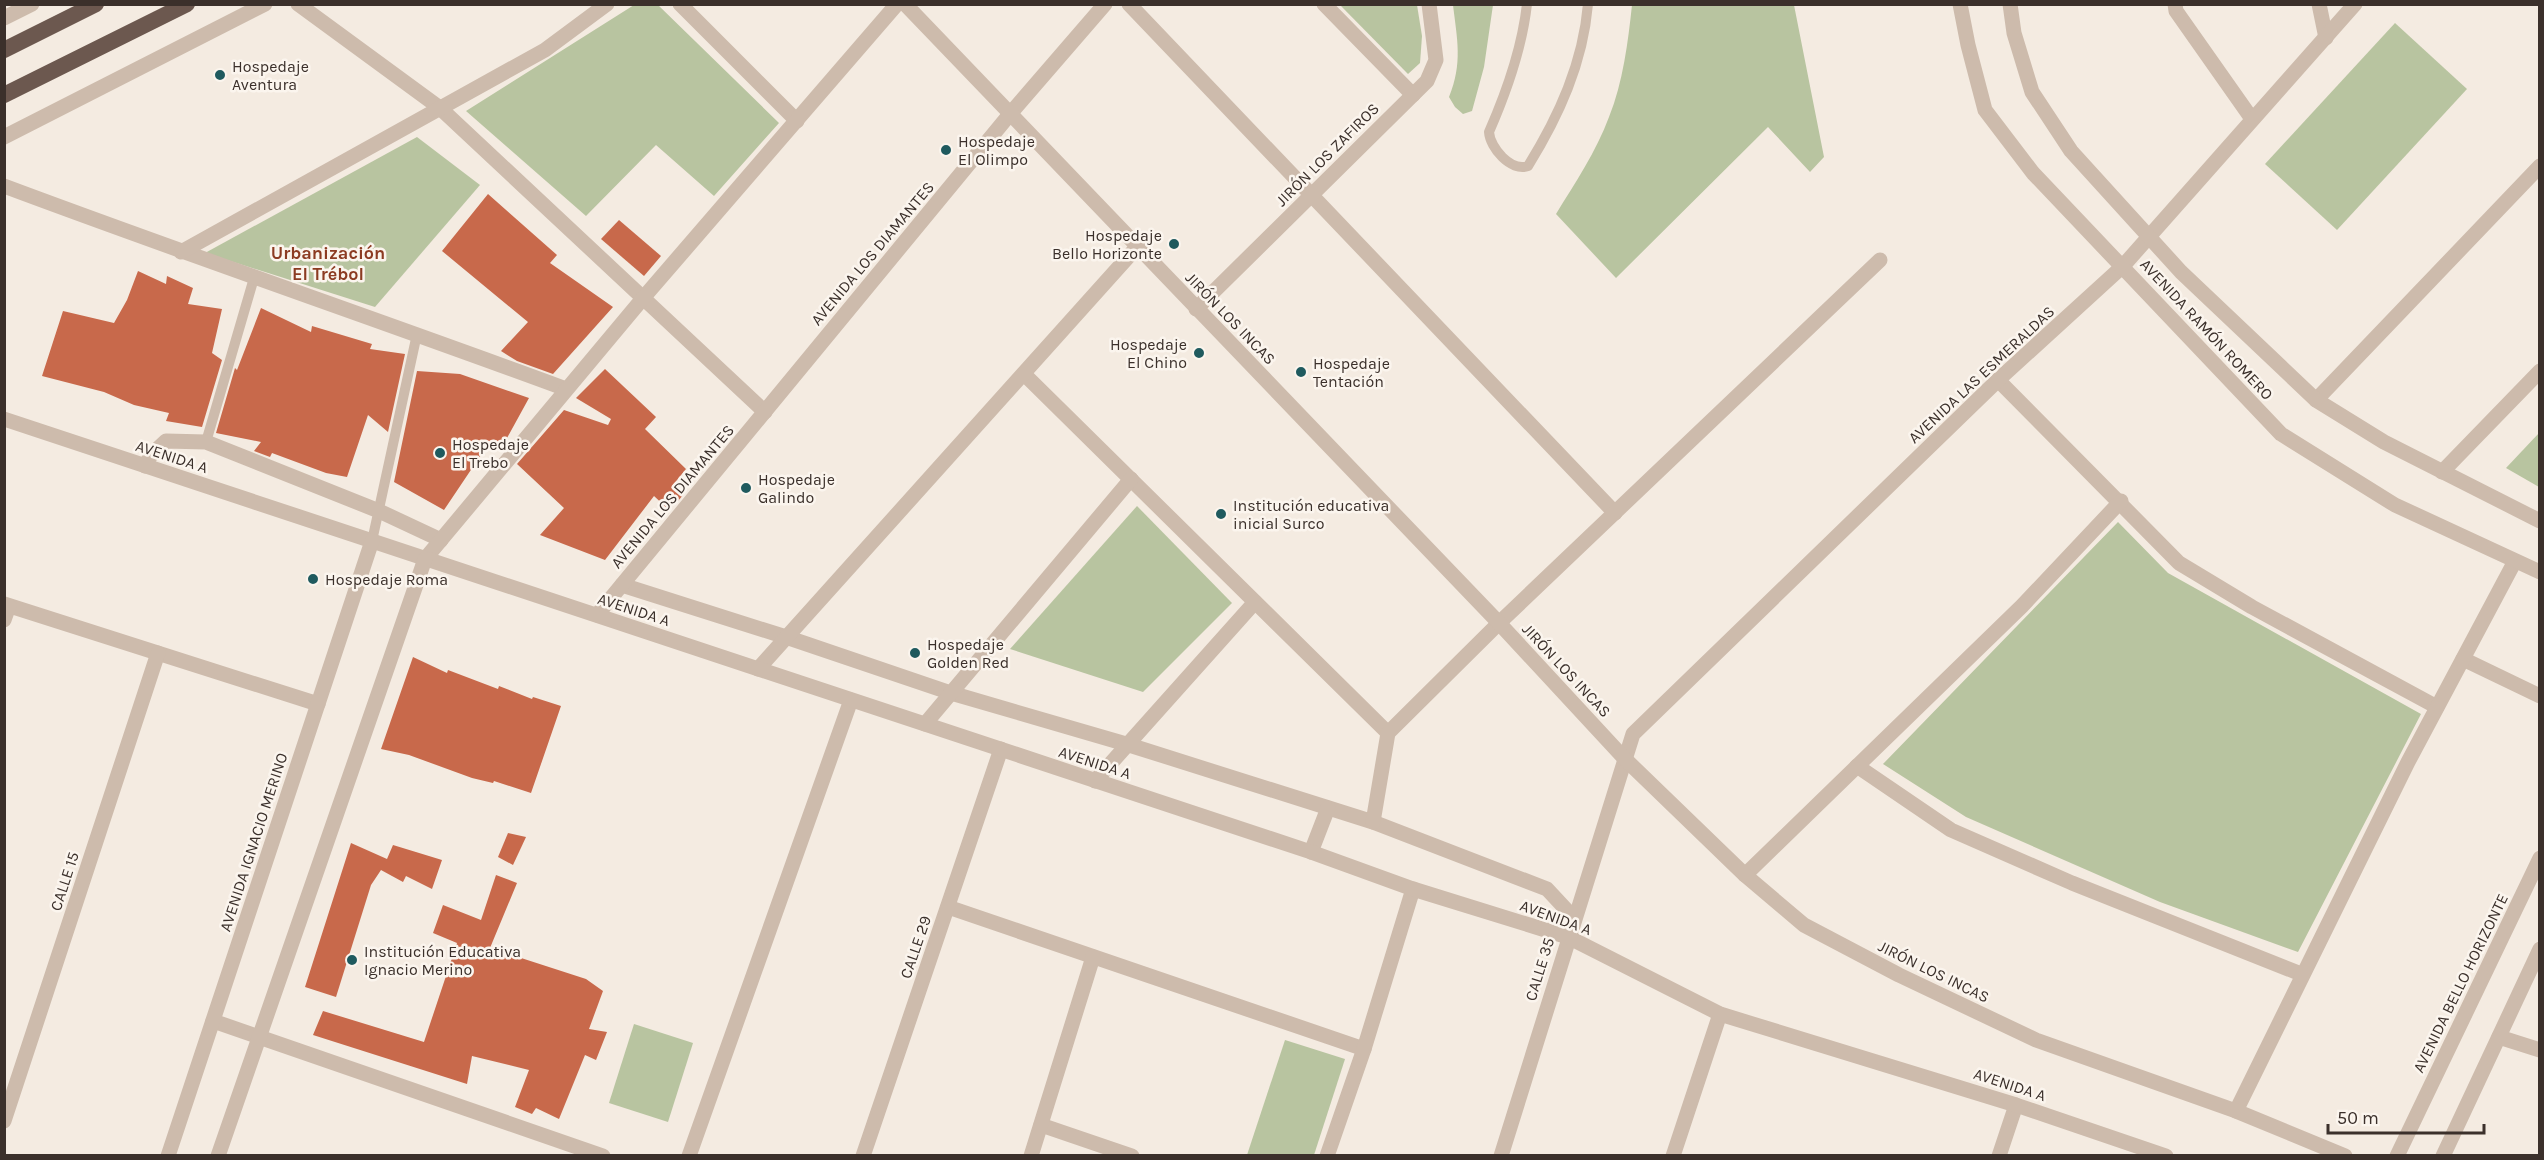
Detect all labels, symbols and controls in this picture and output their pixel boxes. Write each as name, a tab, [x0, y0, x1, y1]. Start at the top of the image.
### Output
place label: Hospedaje Aventura	[232, 57, 309, 94]
marker: Hospedaje Aventura	[213, 68, 227, 82]
street label: JIRÓN LOS ZAFIROS	[1272, 99, 1383, 210]
place label: Hospedaje El Olimpo	[958, 132, 1035, 169]
marker: Hospedaje El Olimpo	[939, 143, 953, 157]
street label: AVENIDA LOS DIAMANTES	[807, 178, 938, 329]
place label: Hospedaje Bello Horizonte	[1052, 226, 1162, 263]
marker: Hospedaje Bello Horizonte	[1167, 237, 1181, 251]
district label: Urbanización El Trébol	[271, 242, 385, 285]
street label: AVENIDA RAMÓN ROMERO	[2136, 255, 2277, 404]
street label: JIRÓN LOS INCAS	[1182, 268, 1280, 369]
street label: AVENIDA LAS ESMERALDAS	[1904, 302, 2058, 447]
place label: Hospedaje El Chino	[1110, 335, 1187, 372]
marker: Hospedaje El Chino	[1192, 346, 1206, 360]
place label: Hospedaje Tentación	[1313, 354, 1390, 391]
marker: Hospedaje Tentación	[1294, 365, 1308, 379]
street label: AVENIDA LOS DIAMANTES	[607, 421, 738, 572]
place label: Hospedaje El Trebo	[452, 435, 529, 472]
street label: AVENIDA A	[133, 436, 210, 477]
marker: Hospedaje El Trebo	[433, 446, 447, 460]
place label: Hospedaje Galindo	[758, 470, 835, 507]
marker: Hospedaje Galindo	[739, 481, 753, 495]
place label: Institución educativa inicial Surco	[1233, 496, 1389, 533]
marker: Institución educativa inicial Surco	[1214, 507, 1228, 521]
place label: Hospedaje Roma	[325, 570, 448, 589]
marker: Hospedaje Roma	[306, 572, 320, 586]
street label: AVENIDA A	[595, 589, 672, 630]
street label: JIRÓN LOS INCAS	[1518, 620, 1615, 721]
place label: Hospedaje Golden Red	[927, 635, 1009, 672]
marker: Hospedaje Golden Red	[908, 646, 922, 660]
street label: AVENIDA A	[1056, 742, 1133, 783]
street label: AVENIDA IGNACIO MERINO	[216, 750, 291, 934]
street label: CALLE 15	[46, 849, 83, 913]
street label: AVENIDA BELLO HORIZONTE	[2409, 891, 2512, 1076]
street label: AVENIDA A	[1517, 896, 1594, 939]
street label: CALLE 29	[896, 913, 935, 981]
street label: CALLE 35	[1521, 935, 1558, 1003]
street label: JIRÓN LOS INCAS	[1875, 936, 1992, 1007]
place label: Institución Educativa Ignacio Merino	[364, 942, 521, 979]
marker: Institución Educativa Ignacio Merino	[345, 953, 359, 967]
street label: AVENIDA A	[1971, 1064, 2048, 1105]
scale bar	[2328, 1097, 2484, 1135]
text: 50 m	[2337, 1107, 2379, 1129]

